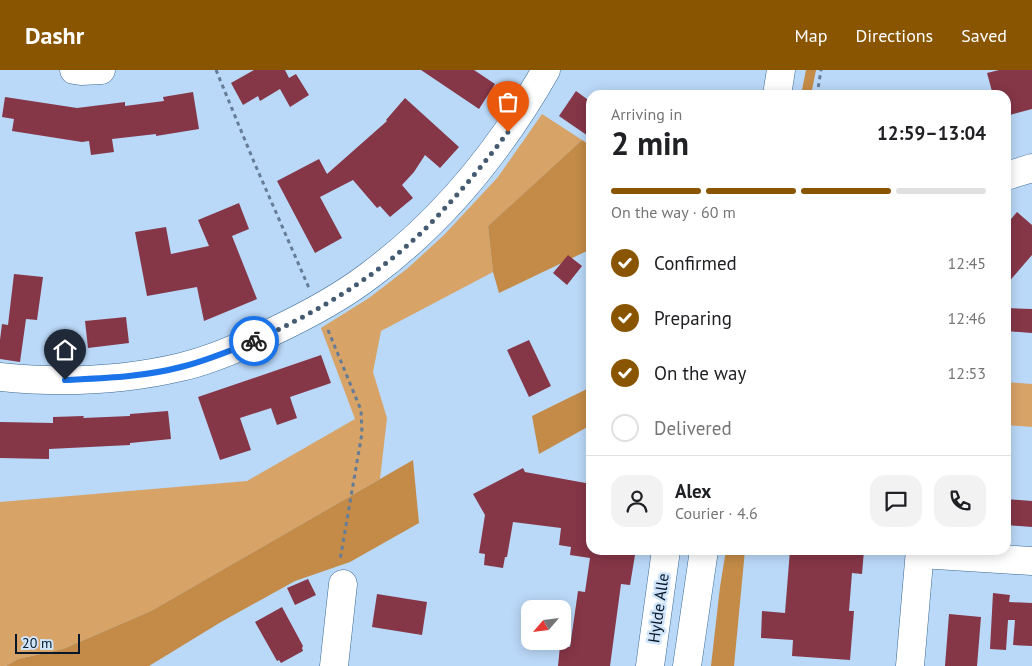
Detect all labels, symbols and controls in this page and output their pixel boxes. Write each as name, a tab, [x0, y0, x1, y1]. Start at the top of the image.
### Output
text: Dashr	[25, 20, 84, 51]
text: Map	[795, 24, 827, 47]
text: Directions	[855, 24, 933, 47]
text: Saved	[961, 24, 1007, 47]
pin	[487, 81, 529, 132]
icon: bag	[494, 88, 522, 116]
text: Arriving in	[611, 104, 682, 124]
text: 12:59–13:04	[877, 121, 986, 145]
text: 2 min	[611, 122, 689, 164]
text: On the way · 60 m	[611, 202, 736, 222]
icon: check	[611, 249, 639, 277]
text: Confirmed	[654, 251, 737, 275]
text: 12:45	[948, 253, 986, 273]
icon: check	[611, 304, 639, 332]
text: Preparing	[654, 306, 732, 330]
text: 12:46	[948, 308, 986, 328]
courier	[229, 316, 279, 366]
icon: bike	[240, 327, 268, 355]
pin	[44, 329, 86, 380]
icon: home	[51, 336, 79, 364]
icon: check	[611, 359, 639, 387]
text: On the way	[654, 361, 746, 385]
text: 12:53	[948, 363, 986, 383]
text: Delivered	[654, 416, 732, 440]
button: person	[611, 475, 663, 527]
button: chat	[870, 475, 922, 527]
button: phone	[934, 475, 986, 527]
text: Alex	[675, 479, 711, 503]
text: Courier · 4.6	[675, 503, 758, 523]
street label: Hylde Alle	[643, 572, 673, 644]
north arrow	[521, 600, 571, 650]
map controls	[521, 600, 571, 650]
scale bar	[15, 631, 80, 654]
text: 20 m	[22, 634, 52, 652]

